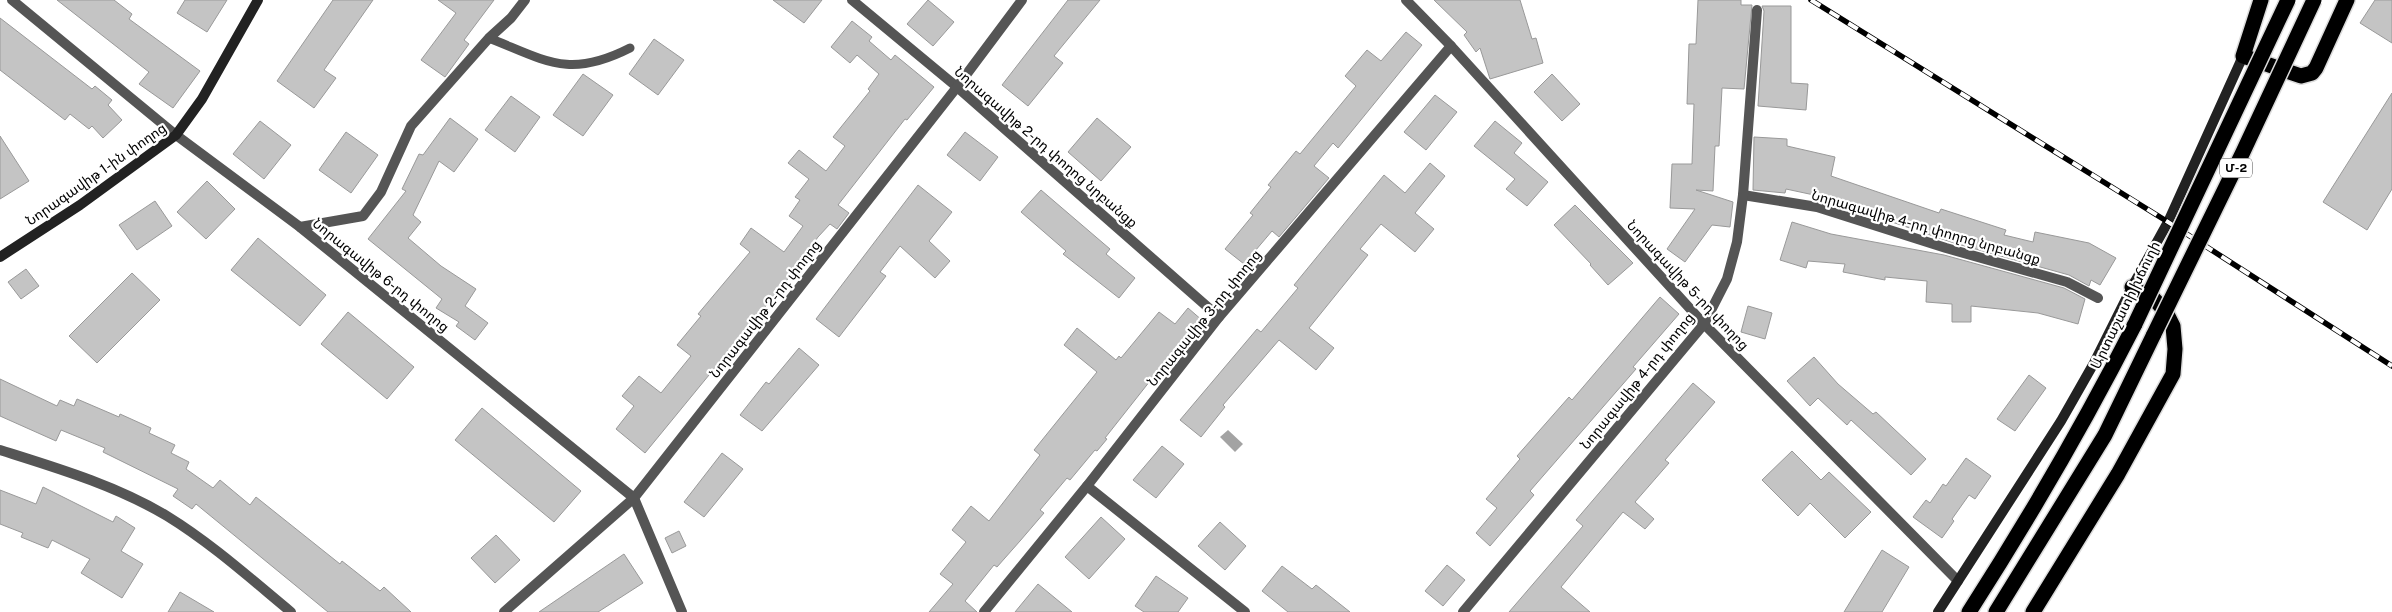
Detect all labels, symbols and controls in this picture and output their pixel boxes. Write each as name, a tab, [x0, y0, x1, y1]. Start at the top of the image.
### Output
street label: Նորագավիթ 2-րդ փողոց նրբանցք	[951, 63, 1141, 231]
street label: Նորագավիթ 1-ին փողոց	[23, 119, 169, 229]
road number: Մ-2	[2220, 158, 2252, 178]
street label: Նորագավիթ 4-րդ փողոց նրբանցք	[1810, 187, 2042, 267]
street label: Նորագավիթ 6-րդ փողոց	[310, 215, 452, 335]
street label: Նորագավիթ 5-րդ փողոց	[1624, 217, 1752, 353]
street label: Նորագավիթ 2-րդ փողոց	[706, 237, 824, 381]
street label: Արտաշատի խճուղի	[2087, 239, 2163, 371]
street label: Նորագավիթ 3-րդ փողոց	[1144, 246, 1264, 390]
street label: Նորագավիթ 4-րդ փողոց	[1577, 310, 1697, 452]

